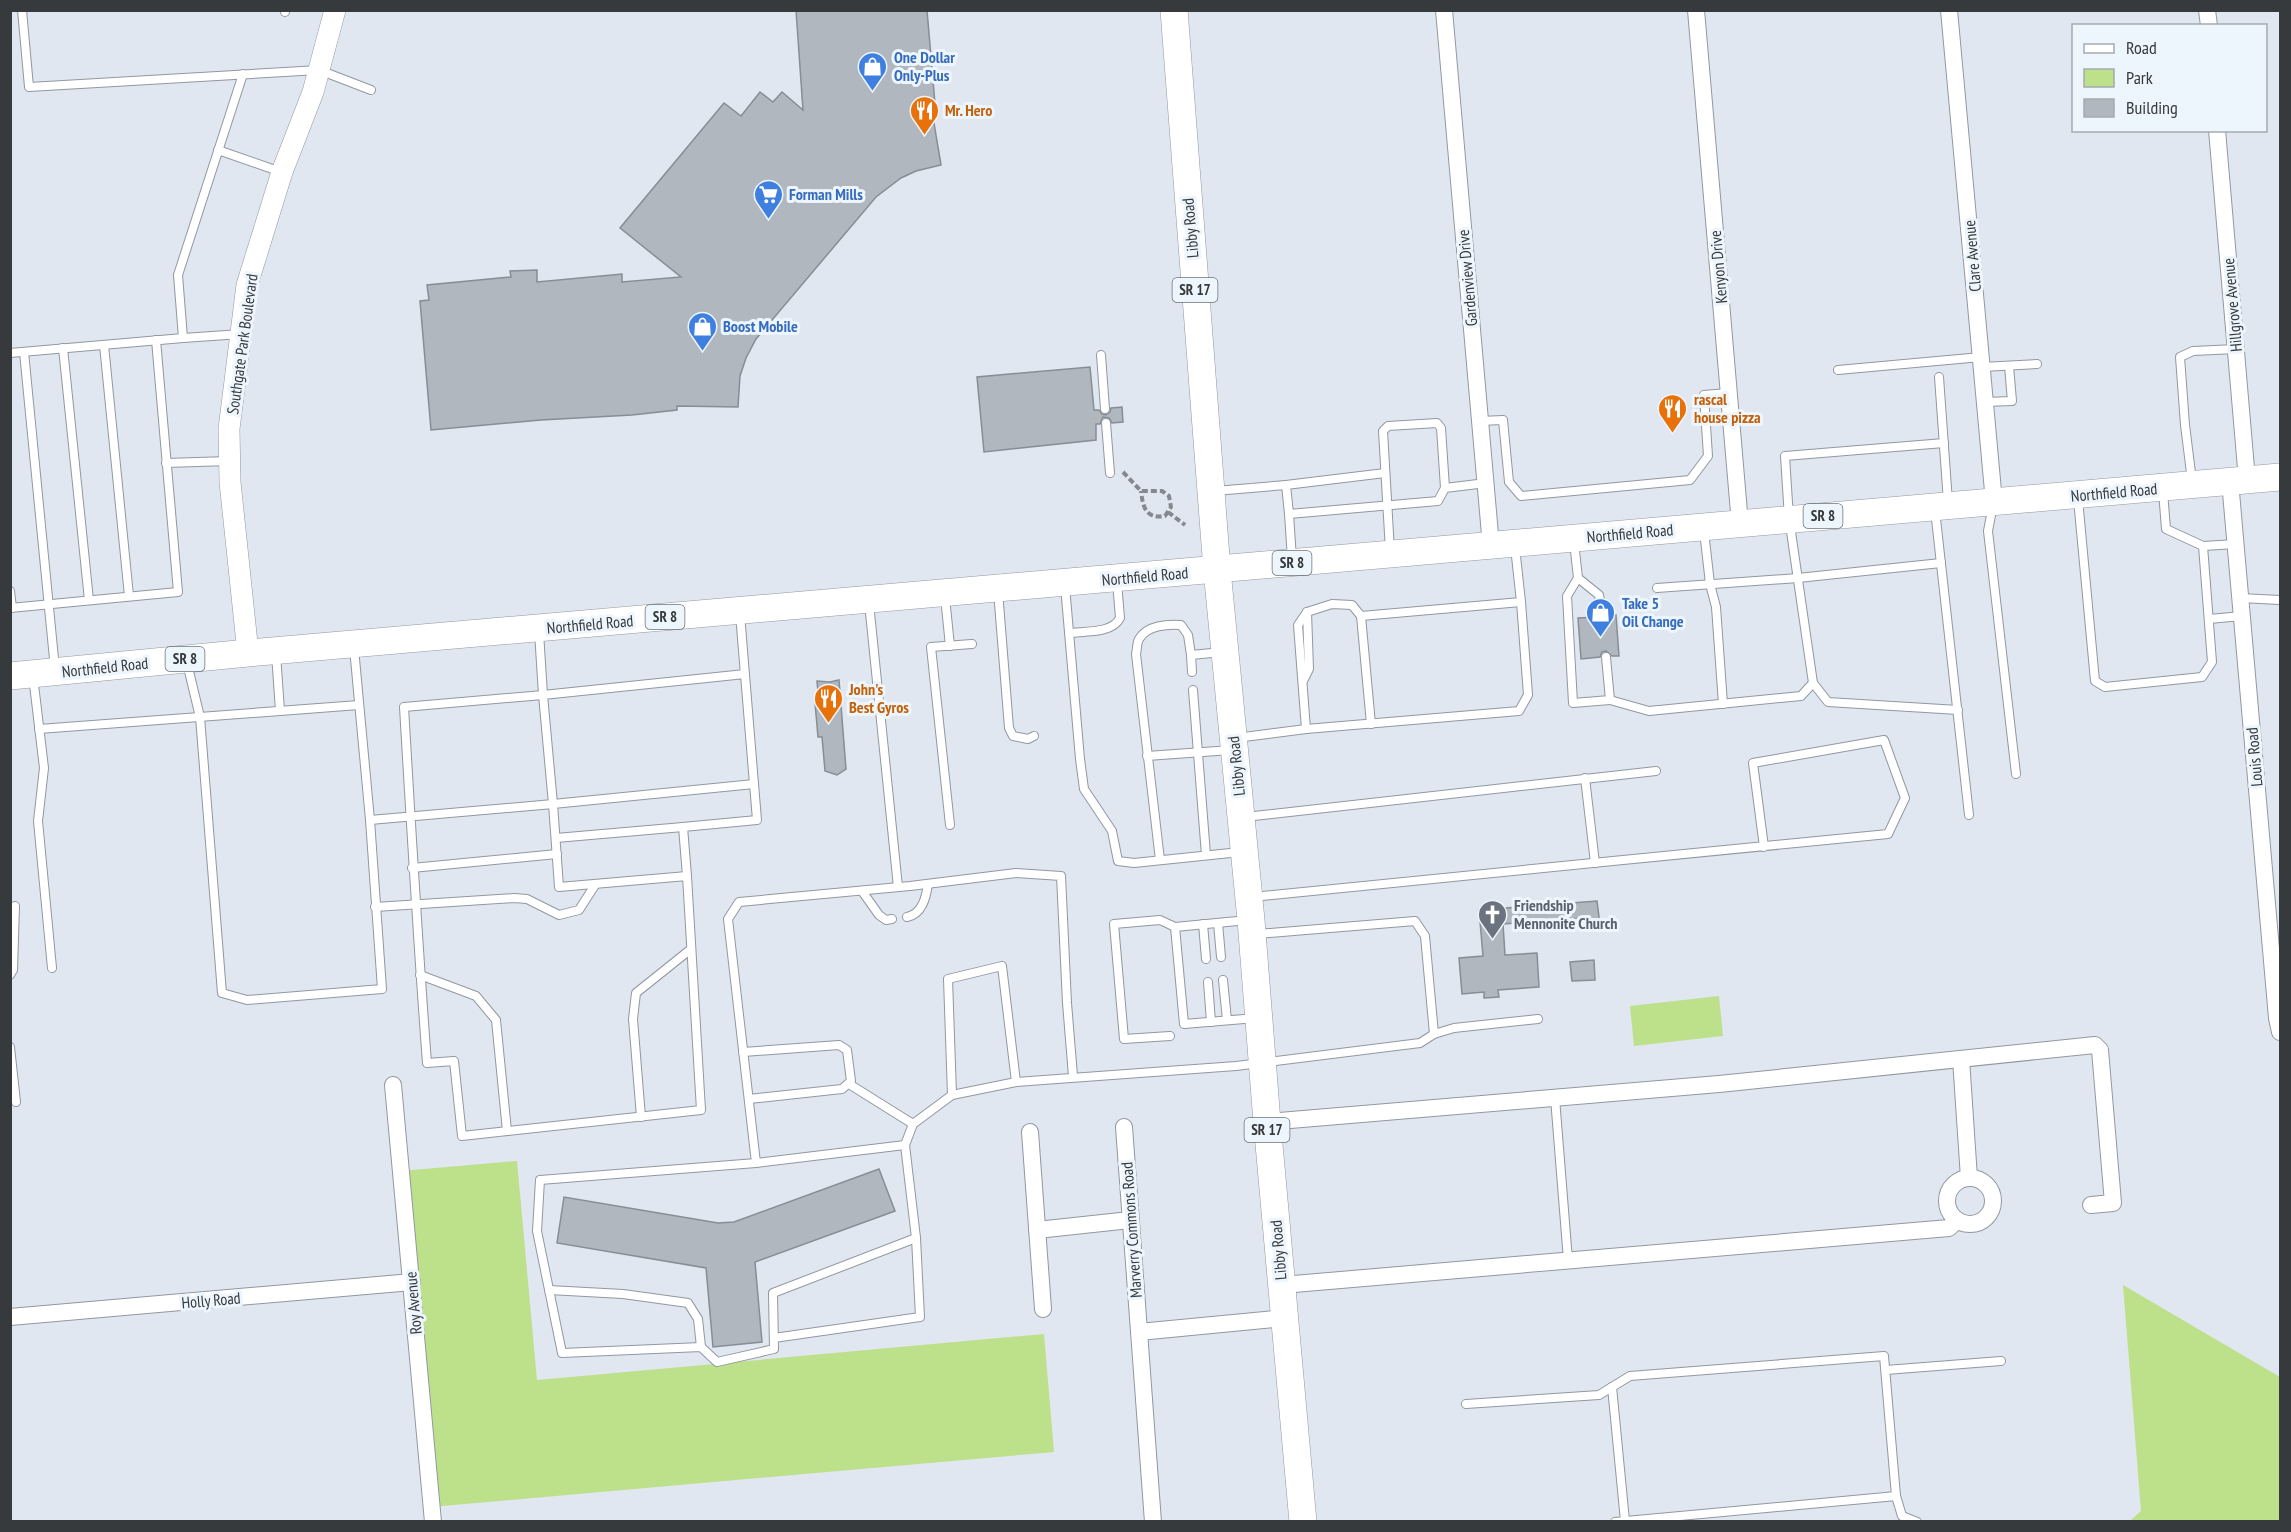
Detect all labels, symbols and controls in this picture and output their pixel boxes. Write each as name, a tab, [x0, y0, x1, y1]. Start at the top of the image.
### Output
legend	[2072, 24, 2267, 132]
text: Road	[2126, 36, 2157, 59]
place label: One Dollar Only-Plus	[894, 47, 955, 85]
shop icon: One Dollar Only-Plus	[857, 50, 889, 92]
text: Park	[2126, 66, 2153, 89]
restaurant icon: Mr. Hero	[908, 94, 940, 136]
text: Building	[2126, 96, 2178, 119]
place label: Mr. Hero	[945, 100, 992, 120]
supermarket icon: Forman Mills	[752, 178, 784, 220]
place label: Forman Mills	[789, 184, 863, 204]
street label: Libby Road	[1177, 197, 1203, 259]
street label: Clare Avenue	[1959, 219, 1985, 293]
street label: Gardenview Drive	[1453, 229, 1481, 327]
street label: Kenyon Drive	[1705, 230, 1731, 304]
street label: Hillgrove Avenue	[2218, 257, 2246, 353]
street label: Southgate Park Boulevard	[222, 272, 262, 416]
road number: SR 17	[1172, 278, 1218, 302]
shop icon: Boost Mobile	[686, 310, 718, 352]
place label: Boost Mobile	[723, 316, 798, 336]
place label: rascal house pizza	[1694, 389, 1761, 427]
restaurant icon: rascal house pizza	[1657, 392, 1689, 434]
street label: Northfield Road	[2070, 478, 2158, 506]
road number: SR 8	[1804, 504, 1842, 528]
street label: Northfield Road	[1586, 519, 1674, 547]
road number: SR 8	[1272, 551, 1312, 575]
street label: Northfield Road	[1101, 562, 1189, 590]
place label: Take 5 Oil Change	[1622, 593, 1684, 631]
shop icon: Take 5 Oil Change	[1585, 596, 1617, 638]
road number: SR 8	[646, 605, 684, 629]
street label: Northfield Road	[546, 610, 634, 638]
road number: SR 8	[166, 647, 204, 671]
street label: Northfield Road	[61, 653, 149, 681]
place label: John's Best Gyros	[848, 679, 909, 717]
restaurant icon: John's Best Gyros	[812, 682, 844, 724]
street label: Louis Road	[2241, 726, 2267, 787]
street label: Libby Road	[1223, 735, 1249, 797]
place label: Friendship Mennonite Church	[1514, 895, 1617, 933]
church icon: Friendship Mennonite Church	[1477, 898, 1509, 940]
road number: SR 17	[1244, 1118, 1290, 1142]
street label: Marverry Commons Road	[1116, 1161, 1146, 1299]
street label: Libby Road	[1265, 1219, 1291, 1281]
street label: Roy Avenue	[400, 1271, 426, 1335]
street label: Holly Road	[181, 1287, 241, 1313]

